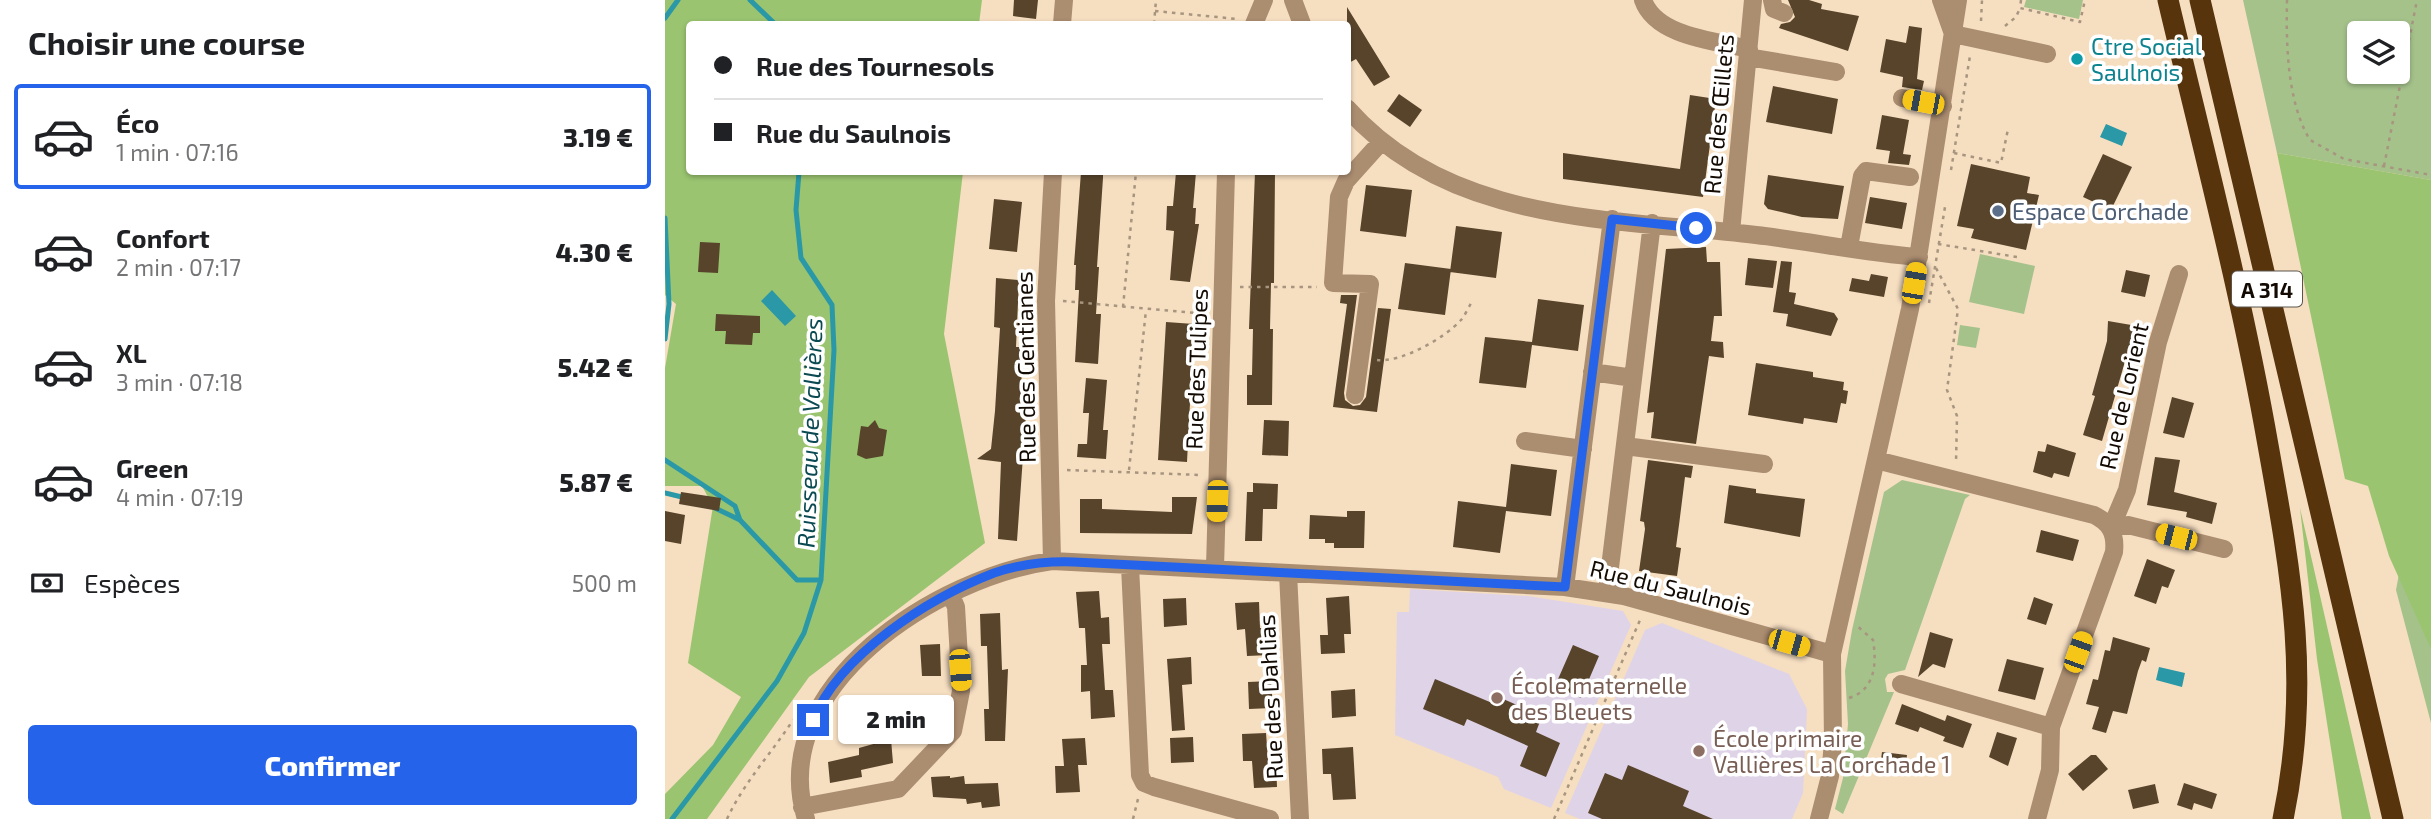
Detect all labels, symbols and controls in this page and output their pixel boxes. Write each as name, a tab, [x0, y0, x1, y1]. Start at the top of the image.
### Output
map controls	[2347, 21, 2410, 84]
button: layers	[2347, 21, 2410, 84]
text: Choisir une course	[28, 23, 305, 61]
place label: Ctre Social Saulnois	[2091, 32, 2202, 86]
street label: Rue des Œillets	[1697, 33, 1739, 195]
text: Rue des Tournesols	[756, 50, 994, 81]
marker: Ctre Social Saulnois	[2069, 51, 2085, 67]
car	[1901, 88, 1946, 116]
icon: car	[32, 105, 95, 168]
text: Éco	[116, 107, 159, 138]
text: Rue du Saulnois	[756, 117, 951, 148]
text: 3.19 €	[563, 121, 633, 152]
text: 1 min · 07:16	[116, 138, 239, 166]
place label: Espace Corchade	[2012, 197, 2189, 225]
marker: Espace Corchade	[1990, 203, 2006, 219]
route start	[1680, 212, 1712, 244]
icon: car	[32, 220, 95, 283]
text: Confort	[116, 222, 210, 253]
text: 4.30 €	[556, 236, 633, 267]
text: 2 min · 07:17	[116, 253, 241, 281]
car	[1901, 260, 1928, 306]
street label: Rue des Gentianes	[1009, 271, 1041, 463]
road number: A 314	[2232, 272, 2302, 306]
street label: Rue des Tulipes	[1179, 288, 1213, 450]
water label: Ruisseau de Vallières	[790, 317, 828, 549]
street label: Rue de Lorient	[2093, 320, 2154, 472]
icon: car	[32, 335, 95, 398]
text: XL	[116, 337, 147, 368]
text: 5.42 €	[557, 351, 633, 382]
text: 3 min · 07:18	[116, 368, 243, 396]
icon: car	[32, 450, 95, 513]
text: Green	[116, 452, 189, 483]
text: 5.87 €	[559, 466, 633, 497]
car	[1206, 480, 1229, 522]
text: 4 min · 07:19	[116, 483, 244, 511]
car	[2154, 522, 2199, 552]
street label: Rue du Saulnois	[1587, 553, 1755, 621]
icon: cash	[28, 564, 66, 602]
text: Espèces	[84, 567, 181, 598]
text: 500 m	[572, 569, 637, 597]
street label: Rue des Dahlias	[1252, 614, 1288, 780]
car	[1766, 627, 1813, 659]
car	[2061, 629, 2096, 675]
car	[949, 648, 972, 692]
place label: École maternelle des Bleuets	[1511, 671, 1687, 725]
marker: École maternelle des Bleuets	[1489, 690, 1505, 706]
callout: 2 min	[837, 696, 953, 744]
route end	[797, 704, 829, 736]
text: 2 min	[866, 705, 926, 733]
place label: École primaire Vallières La Corchade 1	[1713, 724, 1951, 778]
button: Confirmer	[28, 725, 637, 805]
marker: École primaire Vallières La Corchade 1	[1691, 743, 1707, 759]

